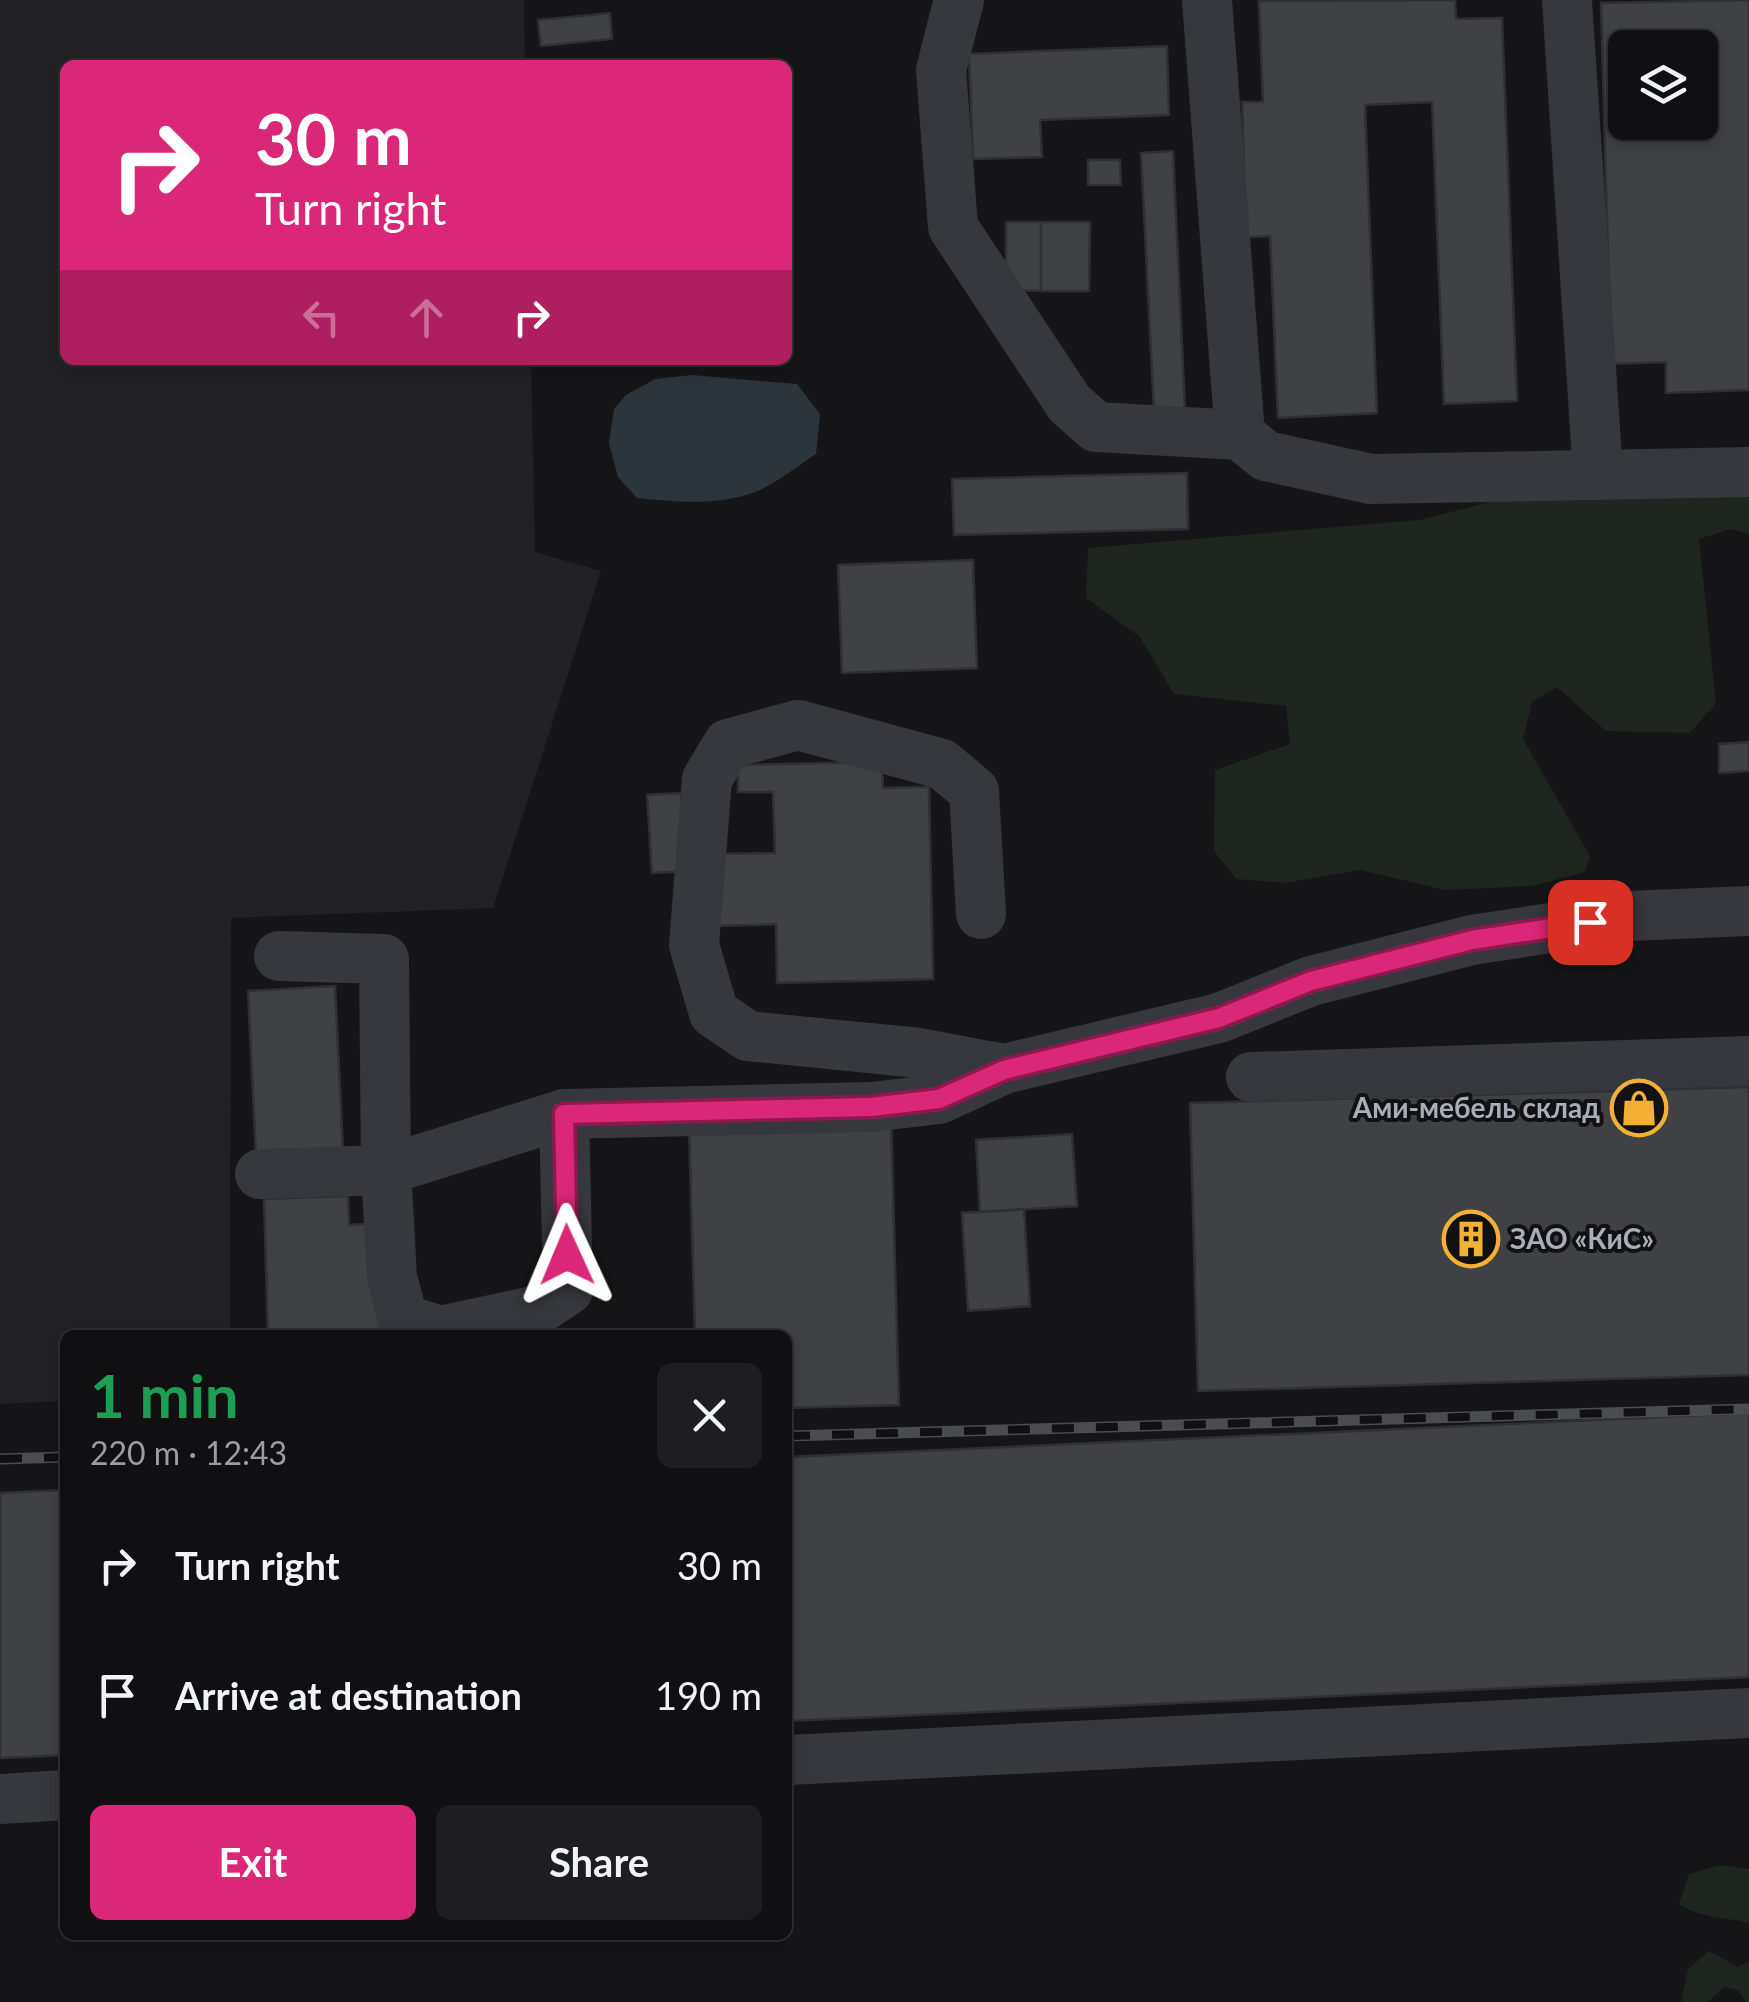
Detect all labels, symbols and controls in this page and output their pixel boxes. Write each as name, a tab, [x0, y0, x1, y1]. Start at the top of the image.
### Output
map controls	[1608, 30, 1718, 140]
button: layers	[1608, 30, 1718, 140]
text: 30 m	[255, 96, 412, 180]
icon: right	[90, 100, 220, 230]
text: Turn right	[255, 181, 446, 235]
icon: left	[294, 290, 349, 345]
icon: ahead	[399, 290, 454, 345]
icon: right	[504, 290, 559, 345]
pin	[1548, 880, 1633, 965]
icon: arrive	[1563, 895, 1618, 950]
shop icon: Ами-мебель склад	[1609, 1078, 1669, 1138]
place label: Ами-мебель склад	[1352, 1090, 1600, 1124]
position arrow	[515, 1203, 619, 1307]
building icon: ЗАО «КиС»	[1441, 1209, 1501, 1269]
place label: ЗАО «КиС»	[1510, 1221, 1654, 1255]
text: 1 min	[90, 1359, 239, 1431]
button: close	[657, 1363, 762, 1468]
text: 220 m · 12:43	[90, 1433, 287, 1472]
icon: right	[90, 1538, 145, 1593]
text: Turn right	[175, 1542, 340, 1588]
text: 30 m	[677, 1542, 762, 1588]
icon: arrive	[90, 1668, 145, 1723]
text: Arrive at destination	[175, 1672, 522, 1718]
text: 190 m	[655, 1672, 762, 1718]
button: Exit	[90, 1805, 416, 1920]
button: Share	[436, 1805, 762, 1920]

